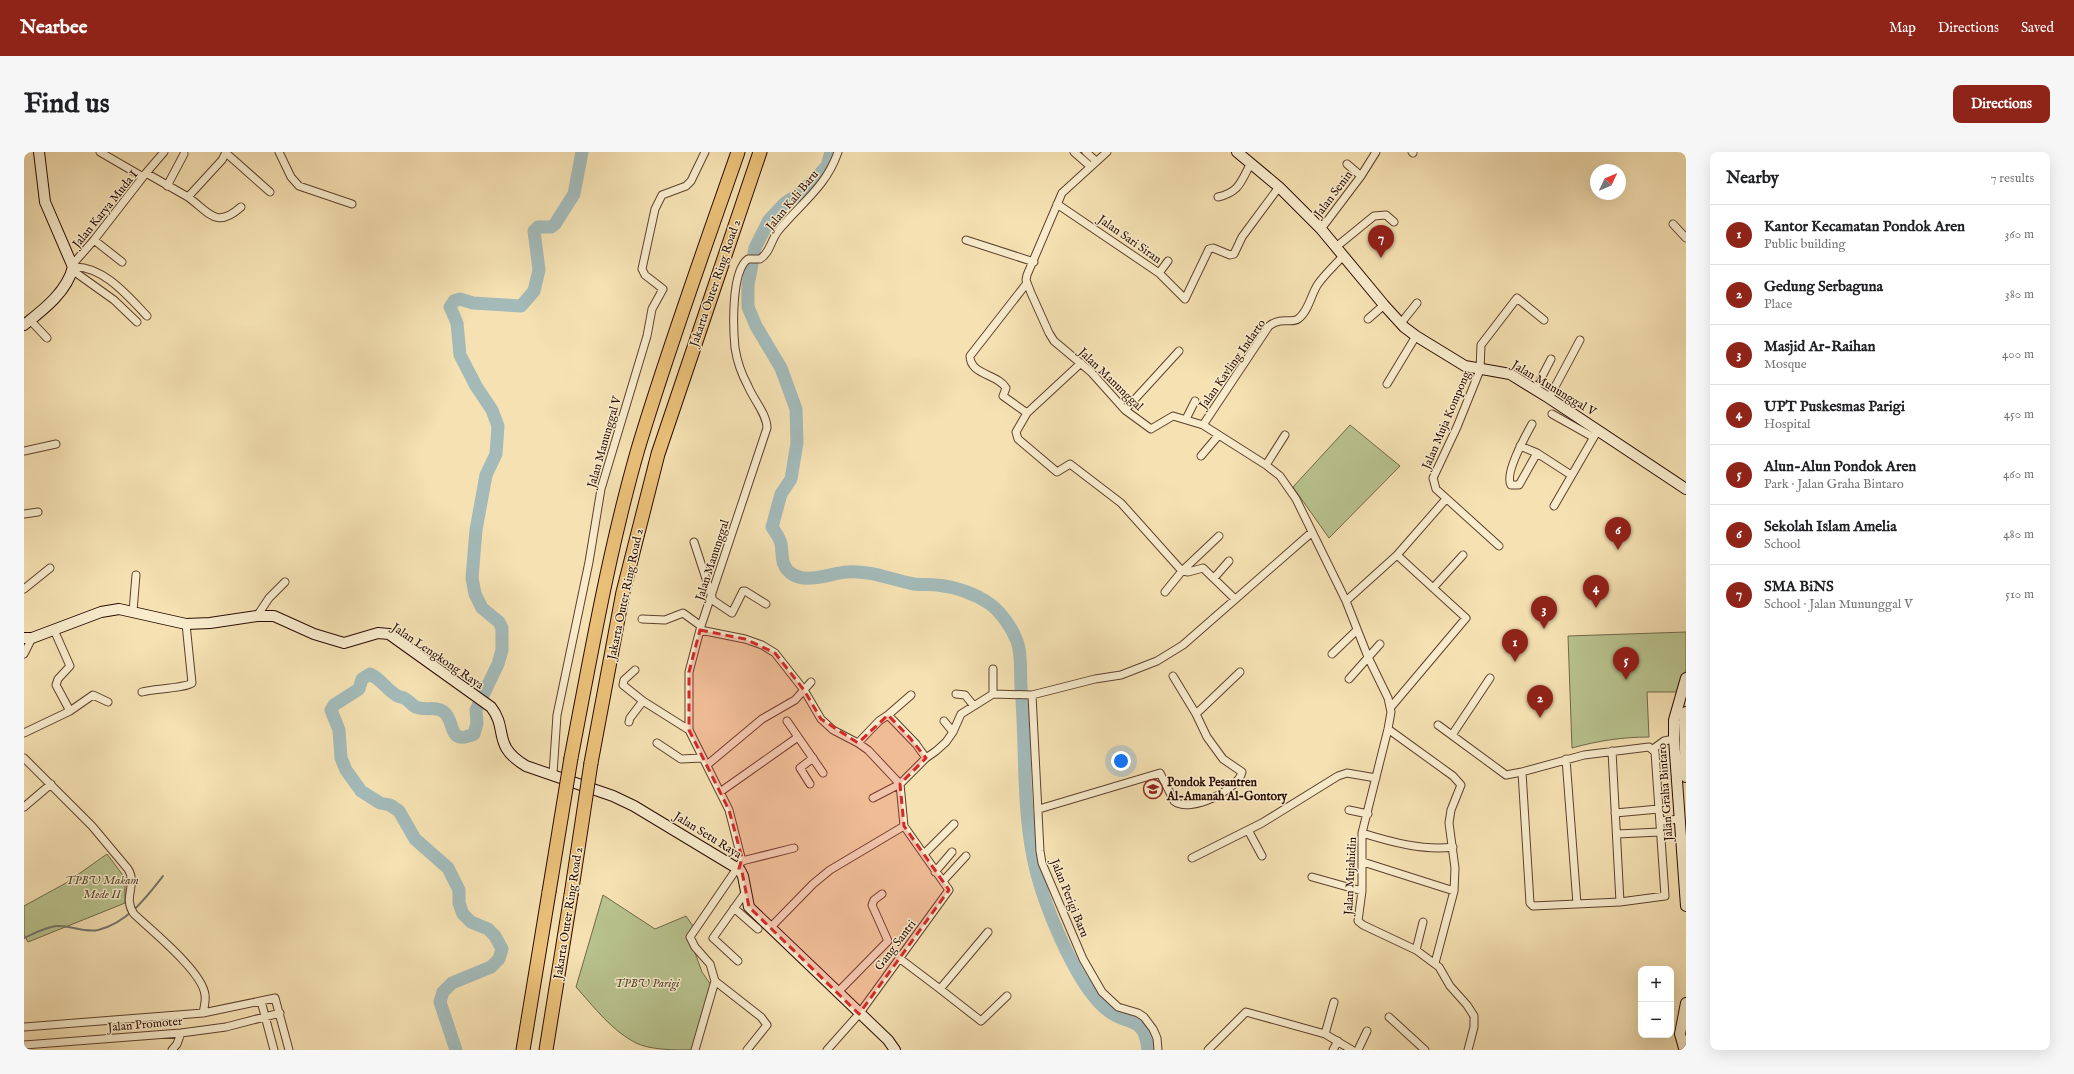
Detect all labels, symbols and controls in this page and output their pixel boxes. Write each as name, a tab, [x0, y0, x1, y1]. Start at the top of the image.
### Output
text: Nearbee	[20, 16, 87, 40]
text: Map	[1889, 19, 1916, 37]
text: Directions	[1938, 19, 1999, 37]
text: Saved	[2021, 19, 2054, 37]
button: Directions	[1953, 85, 2050, 123]
text: Find us	[24, 87, 110, 122]
north arrow	[1590, 164, 1626, 200]
street label: Jalan Karya Muda I	[68, 167, 142, 253]
street label: Jalan Kali Baru	[762, 167, 823, 236]
street label: Jalan Senin	[1310, 167, 1357, 223]
text: Nearby	[1726, 168, 1779, 189]
text: 7 results	[1990, 170, 2034, 187]
street label: Jalan Sari Siran	[1093, 211, 1165, 268]
street label: Jakarta Outer Ring Road 2	[686, 217, 745, 351]
text: Kantor Kecamatan Pondok Aren	[1764, 217, 1965, 236]
pin: 7	[1368, 225, 1394, 258]
text: 1	[1737, 226, 1741, 243]
text: 360 m	[2004, 226, 2034, 243]
text: Public building	[1764, 236, 1846, 253]
text: Gedung Serbaguna	[1764, 277, 1883, 296]
text: 2	[1736, 286, 1742, 303]
text: 380 m	[2005, 286, 2034, 303]
text: Place	[1764, 296, 1792, 313]
street label: Jalan Kavling Indarto	[1195, 316, 1270, 414]
text: Masjid Ar-Raihan	[1764, 337, 1876, 356]
street label: Jalan Manunggal	[1073, 343, 1147, 415]
text: 3	[1737, 346, 1741, 363]
text: 400 m	[2002, 346, 2034, 363]
street label: Jalan Mununggal V	[1507, 356, 1600, 421]
text: Mosque	[1764, 356, 1807, 373]
street label: Jalan Muja Kompong	[1418, 368, 1475, 474]
street label: Jalan Manunggal V	[584, 393, 626, 492]
text: UPT Puskesmas Parigi	[1764, 397, 1905, 416]
text: 4	[1736, 406, 1742, 423]
text: 450 m	[2004, 406, 2034, 423]
text: Hospital	[1764, 416, 1811, 433]
text: Alun-Alun Pondok Aren	[1764, 457, 1916, 476]
text: 5	[1737, 466, 1741, 483]
text: 460 m	[2003, 466, 2034, 483]
text: Park · Jalan Graha Bintaro	[1764, 476, 1904, 493]
street label: Jalan Manunggal	[692, 517, 734, 605]
pin: 6	[1605, 517, 1631, 550]
text: Sekolah Islam Amelia	[1764, 517, 1897, 536]
text: 6	[1736, 526, 1742, 543]
text: 480 m	[2003, 526, 2034, 543]
street label: Jakarta Outer Ring Road 2	[604, 527, 648, 663]
text: School	[1764, 536, 1801, 553]
pin: 4	[1583, 575, 1609, 608]
text: SMA BiNS	[1764, 577, 1834, 596]
text: 7	[1736, 586, 1742, 603]
text: 510 m	[2005, 586, 2034, 603]
pin: 3	[1531, 596, 1557, 629]
text: School · Jalan Mununggal V	[1764, 596, 1913, 613]
street label: Jalan Lengkong Raya	[387, 619, 487, 694]
pin: 1	[1502, 629, 1528, 662]
pin: 5	[1613, 647, 1639, 680]
pin: 2	[1527, 685, 1553, 718]
street label: Jalan Graha Bintaro	[1655, 742, 1678, 843]
your location	[1111, 751, 1131, 771]
place label: Pondok Pesantren Al-Amanah Al-Gontory	[1166, 775, 1288, 805]
school or university icon: Pondok Pesantren Al-Amanah Al-Gontory	[1142, 778, 1164, 800]
street label: Jalan Setu Raya	[669, 808, 745, 863]
street label: Jalan Mujahidin	[1341, 836, 1361, 918]
street label: Jakarta Outer Ring Road 2	[550, 846, 587, 982]
street label: Jalan Perigi Baru	[1045, 855, 1092, 940]
park label: TPBU Makam Mede II	[65, 873, 139, 902]
street label: Gang Santri	[871, 917, 919, 974]
map controls	[1638, 966, 1674, 1038]
button: +	[1638, 966, 1674, 1002]
park label: TPBU Parigi	[614, 976, 681, 992]
button: −	[1638, 1002, 1674, 1038]
street label: Jalan Promoter	[105, 1014, 184, 1036]

